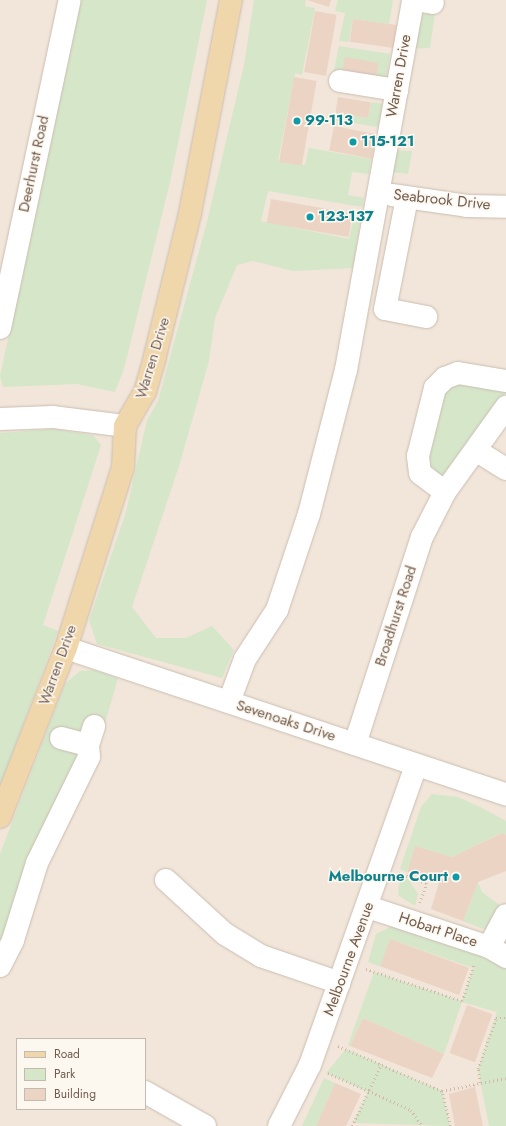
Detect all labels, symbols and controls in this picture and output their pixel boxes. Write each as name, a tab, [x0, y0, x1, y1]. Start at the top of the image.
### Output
street label: Warren Drive	[383, 33, 415, 119]
place label: 99-113	[305, 112, 353, 130]
street label: Deerhurst Road	[15, 114, 53, 214]
marker: 99-113	[292, 116, 302, 126]
place label: 115-121	[361, 133, 414, 151]
marker: 115-121	[348, 137, 358, 147]
street label: Seabrook Drive	[393, 186, 491, 214]
place label: 123-137	[318, 208, 374, 226]
marker: 123-137	[305, 212, 315, 222]
street label: Warren Drive	[132, 315, 174, 401]
street label: Broadhurst Road	[371, 563, 421, 669]
street label: Warren Drive	[35, 622, 81, 708]
street label: Sevenoaks Drive	[234, 696, 338, 746]
place label: Melbourne Court	[328, 868, 448, 886]
marker: Melbourne Court	[451, 872, 461, 882]
street label: Melbourne Avenue	[320, 900, 378, 1018]
street label: Hobart Place	[396, 909, 480, 951]
legend	[16, 1038, 146, 1110]
text: Road	[54, 1045, 80, 1063]
text: Park	[54, 1065, 75, 1083]
text: Building	[54, 1085, 96, 1103]

